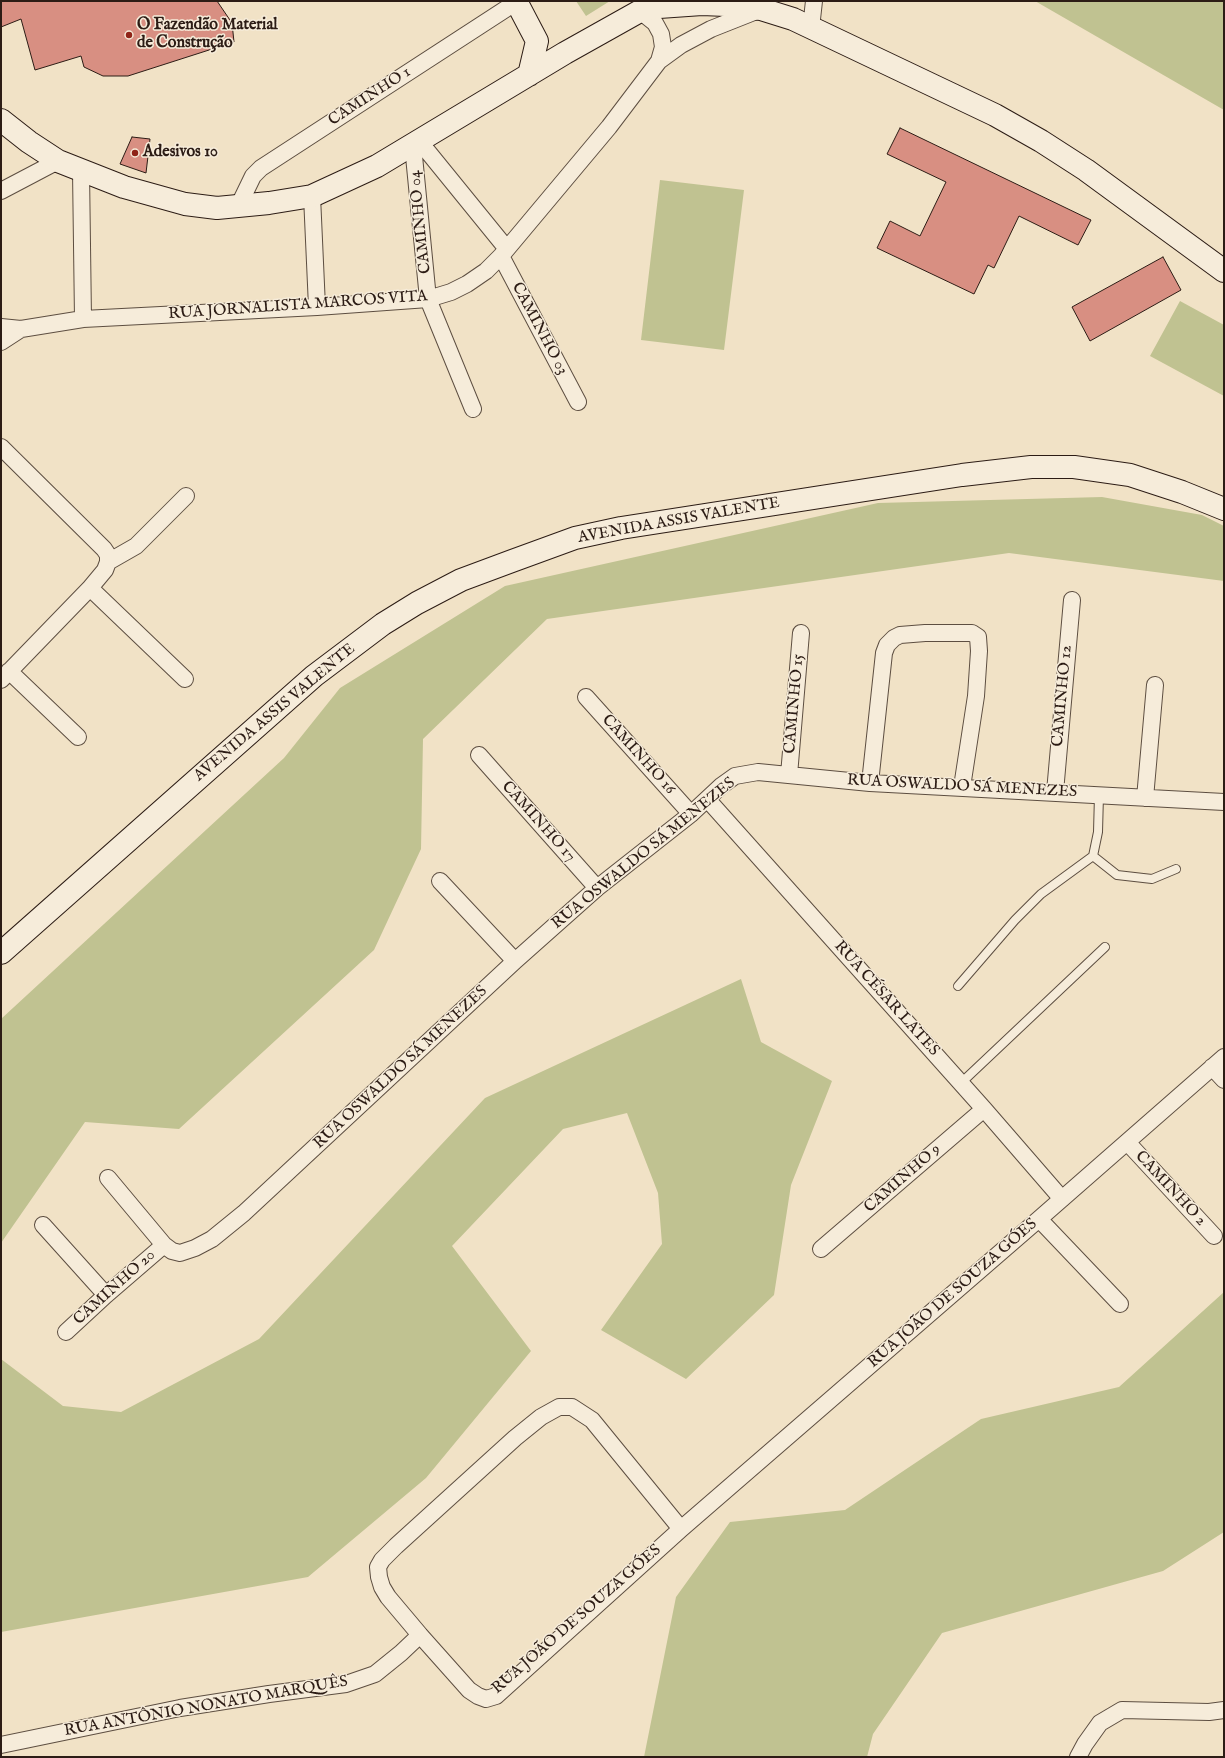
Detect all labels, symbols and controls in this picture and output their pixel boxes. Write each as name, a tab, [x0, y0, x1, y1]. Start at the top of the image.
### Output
place label: O Fazendão Material de Construção	[137, 16, 278, 54]
marker: O Fazendão Material de Construção	[124, 30, 134, 40]
street label: CAMINHO 1	[325, 63, 415, 131]
place label: Adesivos 10	[143, 143, 218, 163]
marker: Adesivos 10	[130, 148, 140, 158]
street label: CAMINHO 04	[406, 169, 436, 275]
street label: CAMINHO 03	[507, 279, 571, 379]
street label: RUA JORNALISTA MARCOS VITA	[168, 287, 428, 325]
street label: AVENIDA ASSIS VALENTE	[577, 494, 781, 548]
street label: AVENIDA ASSIS VALENTE	[190, 640, 360, 786]
street label: CAMINHO 12	[1049, 644, 1077, 748]
street label: CAMINHO 15	[781, 653, 809, 755]
street label: CAMINHO 16	[597, 711, 679, 799]
street label: RUA OSWALDO SÁ MENEZES	[846, 771, 1078, 803]
street label: RUA OSWALDO SÁ MENEZES	[548, 774, 740, 934]
street label: CAMINHO 17	[497, 778, 579, 866]
street label: RUA CÉSAR LATES	[829, 937, 943, 1061]
street label: RUA OSWALDO SÁ MENEZES	[310, 982, 492, 1154]
street label: CAMINHO 9	[861, 1141, 945, 1217]
street label: CAMINHO 2	[1130, 1147, 1210, 1231]
street label: RUA JOÃO DE SOUZA GÓES	[864, 1215, 1042, 1373]
street label: CAMINHO 20	[70, 1246, 160, 1330]
street label: RUA JOÃO DE SOUZA GÓES	[488, 1541, 666, 1699]
street label: RUA ANTÔNIO NONATO MARQUÊS	[63, 1673, 349, 1741]

